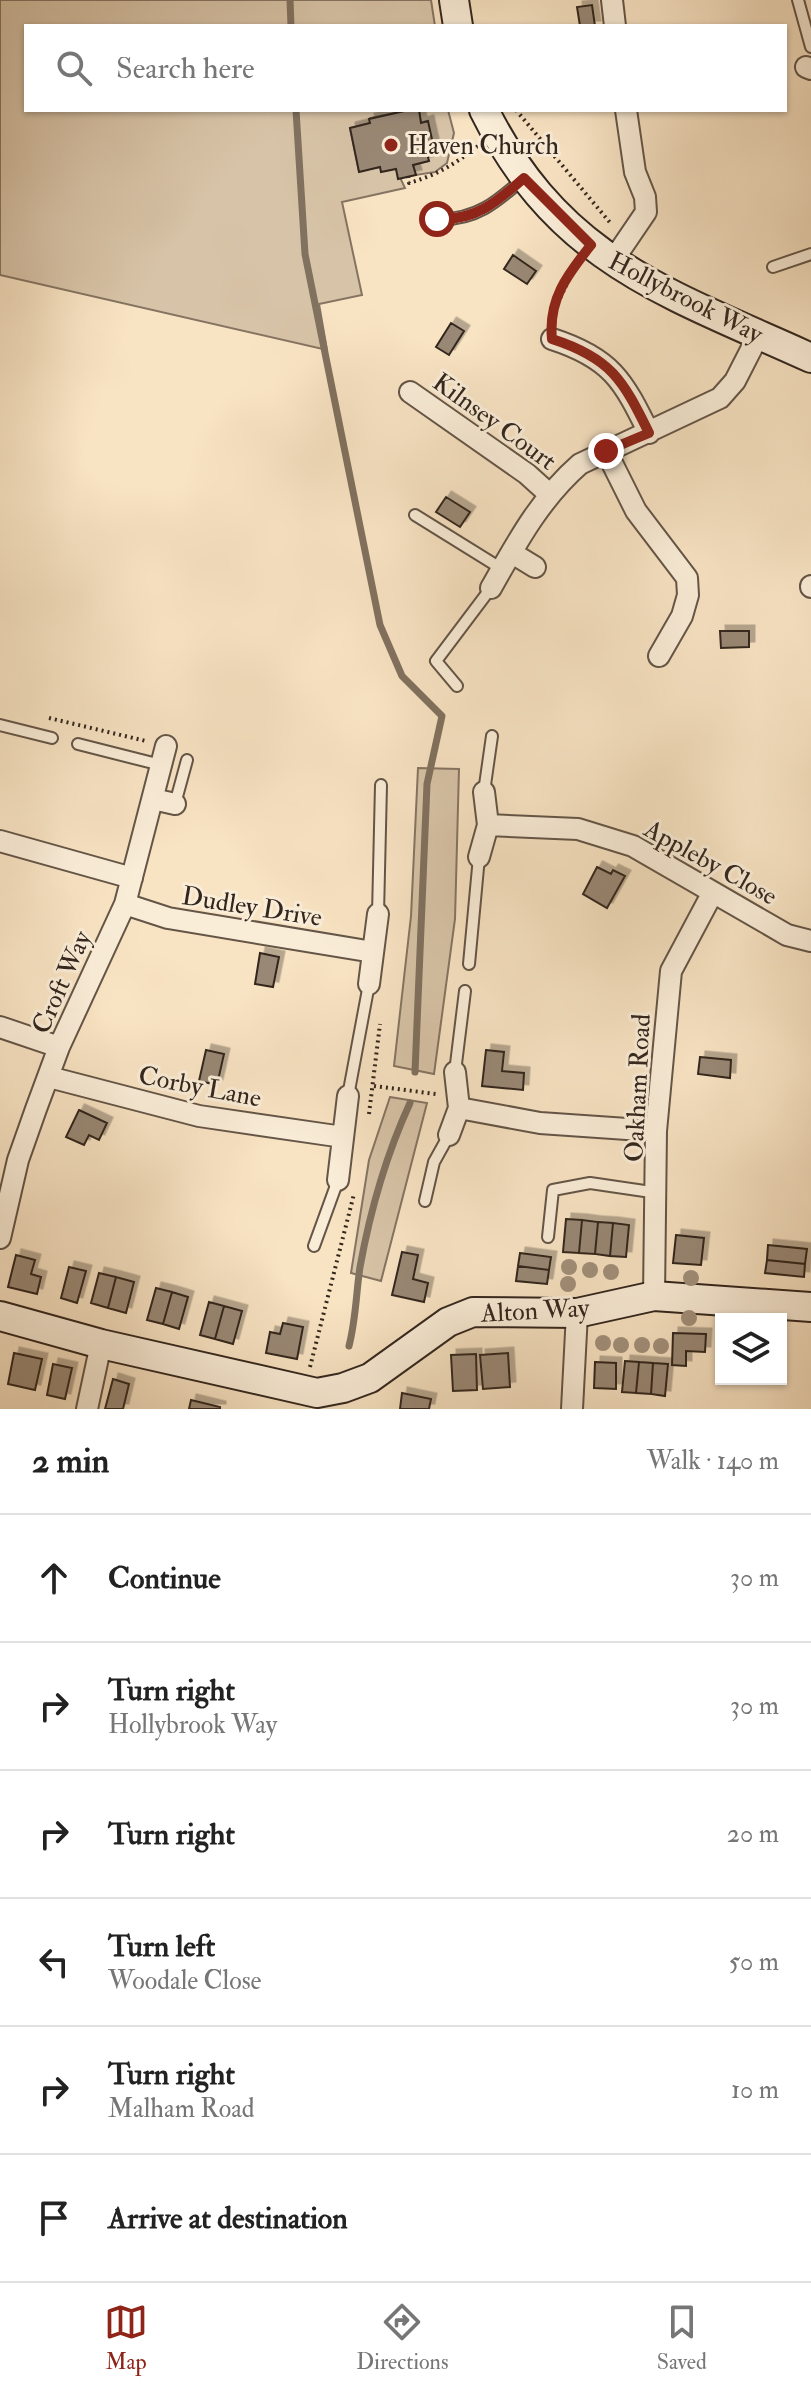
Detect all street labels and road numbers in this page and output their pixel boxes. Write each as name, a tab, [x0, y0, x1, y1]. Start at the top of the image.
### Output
street label: Hollybrook Way	[603, 245, 769, 351]
street label: Kilnsey Court	[426, 366, 562, 477]
street label: Appleby Close	[637, 813, 783, 914]
street label: Dudley Drive	[180, 880, 324, 934]
street label: Croft Way	[25, 925, 99, 1039]
street label: Oakham Road	[618, 1013, 658, 1163]
street label: Corby Lane	[136, 1059, 264, 1115]
street label: Alton Way	[479, 1292, 591, 1330]

